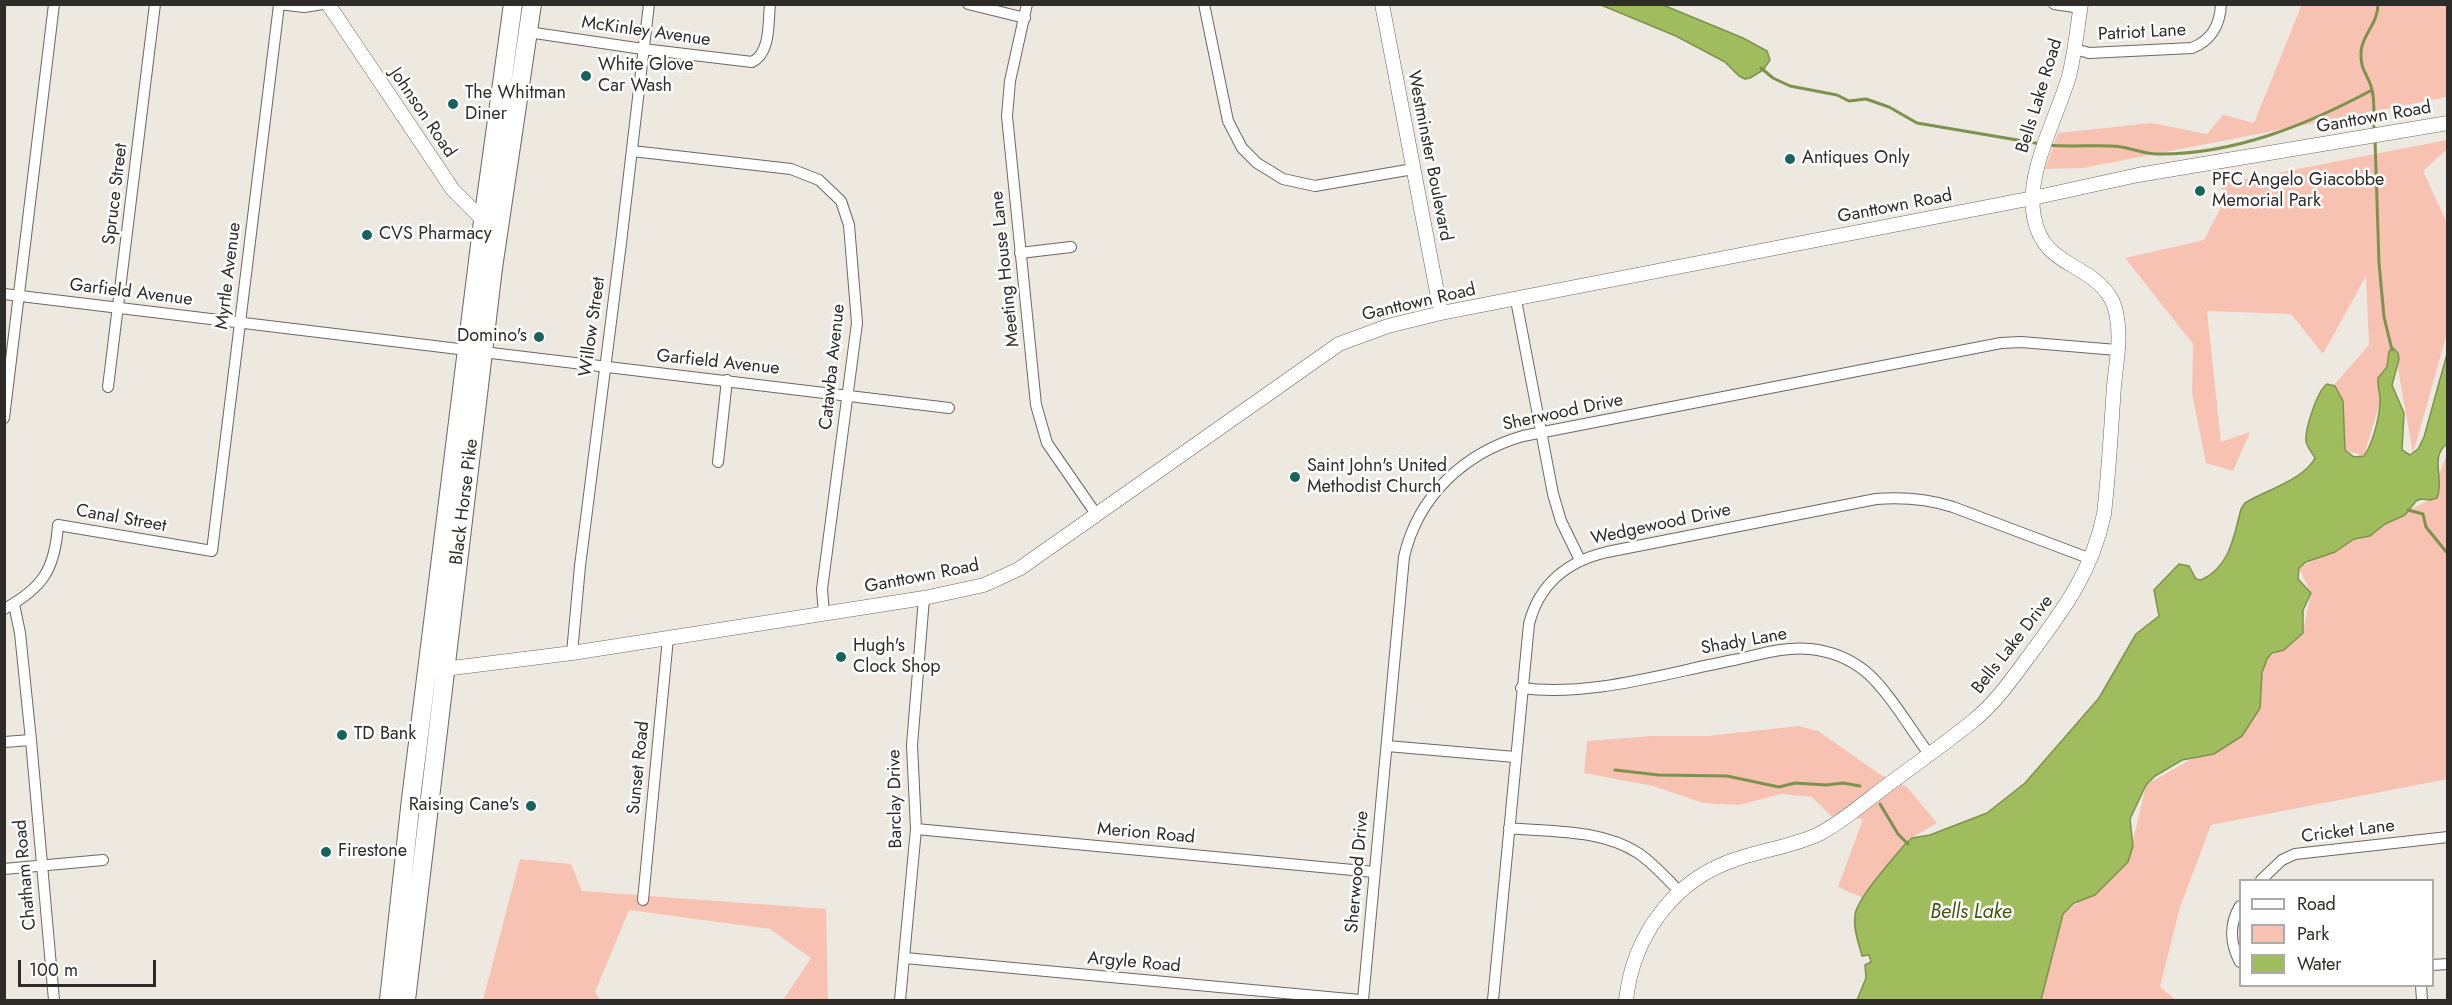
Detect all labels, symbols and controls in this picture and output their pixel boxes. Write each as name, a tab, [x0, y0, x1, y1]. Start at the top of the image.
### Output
street label: McKinley Avenue	[580, 12, 712, 52]
street label: Patriot Lane	[2097, 20, 2187, 46]
street label: Bells Lake Road	[2012, 36, 2068, 156]
place label: White Glove Car Wash	[598, 55, 694, 98]
street label: Johnson Road	[384, 64, 460, 162]
marker: White Glove Car Wash	[579, 69, 593, 83]
street label: Westminster Boulevard	[1402, 69, 1456, 243]
place label: The Whitman Diner	[465, 83, 566, 125]
marker: The Whitman Diner	[446, 97, 460, 111]
street label: Ganttown Road	[2315, 97, 2433, 139]
street label: Spruce Street	[99, 142, 133, 246]
place label: Antiques Only	[1802, 148, 1910, 170]
marker: Antiques Only	[1783, 152, 1797, 166]
place label: PFC Angelo Giacobbe Memorial Park	[2212, 170, 2384, 213]
marker: PFC Angelo Giacobbe Memorial Park	[2193, 184, 2207, 198]
street label: Ganttown Road	[1836, 185, 1954, 229]
street label: Meeting House Lane	[987, 190, 1025, 348]
street label: Myrtle Avenue	[212, 221, 246, 331]
place label: CVS Pharmacy	[379, 224, 492, 246]
marker: CVS Pharmacy	[360, 228, 374, 242]
street label: Garfield Avenue	[68, 275, 194, 311]
street label: Willow Street	[575, 276, 611, 378]
street label: Ganttown Road	[1360, 279, 1478, 327]
street label: Catawba Avenue	[816, 303, 850, 431]
place label: Domino's	[457, 326, 527, 348]
marker: Domino's	[532, 330, 546, 344]
street label: Garfield Avenue	[655, 346, 781, 380]
street label: Sherwood Drive	[1501, 390, 1625, 436]
street label: Black Horse Pike	[447, 438, 483, 566]
place label: Saint John's United Methodist Church	[1307, 456, 1447, 498]
marker: Saint John's United Methodist Church	[1288, 470, 1302, 484]
street label: Canal Street	[74, 500, 168, 538]
street label: Wedgewood Drive	[1589, 500, 1733, 550]
street label: Ganttown Road	[863, 555, 981, 599]
street label: Bells Lake Drive	[1968, 591, 2058, 699]
street label: Shady Lane	[1699, 624, 1789, 660]
place label: Hugh's Clock Shop	[853, 636, 941, 678]
marker: Hugh's Clock Shop	[834, 650, 848, 664]
street label: Sunset Road	[623, 720, 655, 816]
place label: TD Bank	[354, 724, 416, 746]
marker: TD Bank	[335, 728, 349, 742]
street label: Barclay Drive	[884, 749, 908, 849]
place label: Raising Cane's	[409, 795, 519, 817]
marker: Raising Cane's	[524, 799, 538, 813]
street label: Sherwood Drive	[1342, 810, 1374, 934]
street label: Cricket Lane	[2300, 816, 2396, 848]
street label: Chatham Road	[10, 819, 42, 931]
street label: Merion Road	[1096, 819, 1196, 849]
place label: Firestone	[338, 841, 407, 863]
marker: Firestone	[319, 845, 333, 859]
legend	[2239, 879, 2434, 987]
text: Road	[2297, 891, 2336, 917]
water label: Bells Lake	[1930, 901, 2012, 925]
text: Park	[2297, 921, 2329, 947]
scale bar	[21, 948, 159, 986]
street label: Argyle Road	[1086, 948, 1182, 978]
text: Water	[2297, 951, 2341, 977]
text: 100 m	[29, 957, 78, 983]

